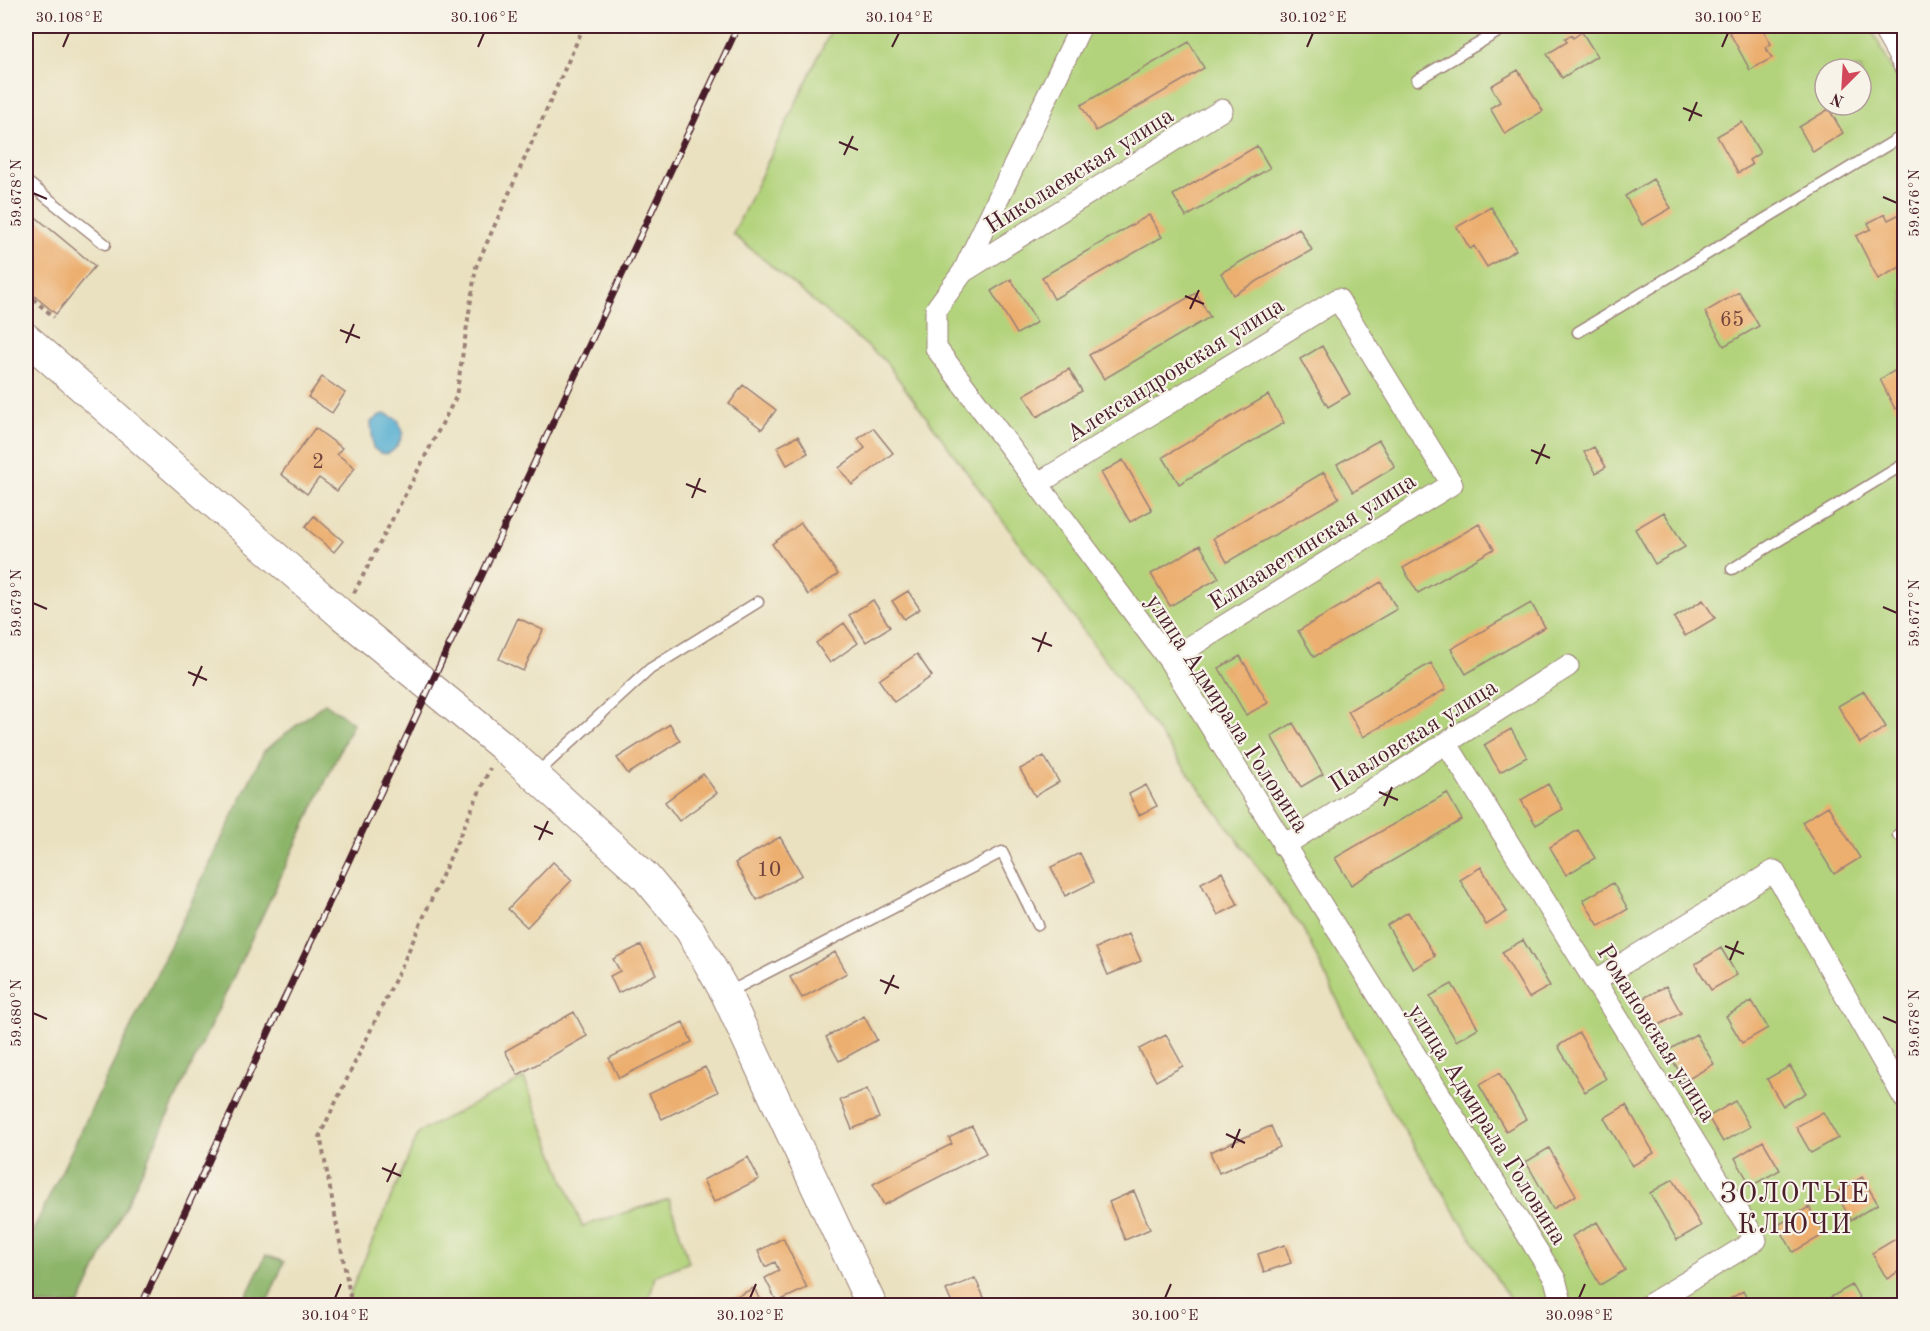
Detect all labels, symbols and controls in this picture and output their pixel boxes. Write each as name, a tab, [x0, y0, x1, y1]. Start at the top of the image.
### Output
text: 30.108°E	[36, 11, 102, 26]
text: 30.106°E	[451, 11, 517, 26]
text: 30.104°E	[866, 11, 932, 26]
text: 30.102°E	[1280, 11, 1346, 26]
text: 30.100°E	[1695, 11, 1761, 26]
north arrow	[1813, 57, 1873, 117]
text: N	[1828, 89, 1847, 109]
street label: Николаевская улица	[982, 104, 1179, 239]
text: 59.678°N	[10, 159, 25, 227]
text: 59.676°N	[1908, 169, 1923, 237]
street label: Александровская улица	[1063, 294, 1289, 448]
house number: 65	[1720, 310, 1744, 331]
house number: 2	[312, 452, 324, 473]
street label: Елизаветинская улица	[1205, 469, 1421, 616]
text: 59.679°N	[10, 569, 25, 637]
text: 59.677°N	[1908, 579, 1923, 647]
street label: улица Адмирала Головина	[1140, 591, 1312, 838]
street label: Павловская улица	[1326, 675, 1502, 798]
house number: 10	[757, 860, 781, 881]
street label: Романовская улица	[1591, 941, 1720, 1127]
text: 59.680°N	[10, 979, 25, 1047]
text: 59.678°N	[1908, 989, 1923, 1057]
street label: улица Адмирала Головина	[1402, 1000, 1571, 1250]
district label: ЗОЛОТЫЕ КЛЮЧИ	[1720, 1181, 1870, 1239]
text: 30.104°E	[302, 1309, 368, 1324]
text: 30.102°E	[717, 1309, 783, 1324]
text: 30.100°E	[1132, 1309, 1198, 1324]
text: 30.098°E	[1546, 1309, 1612, 1324]

